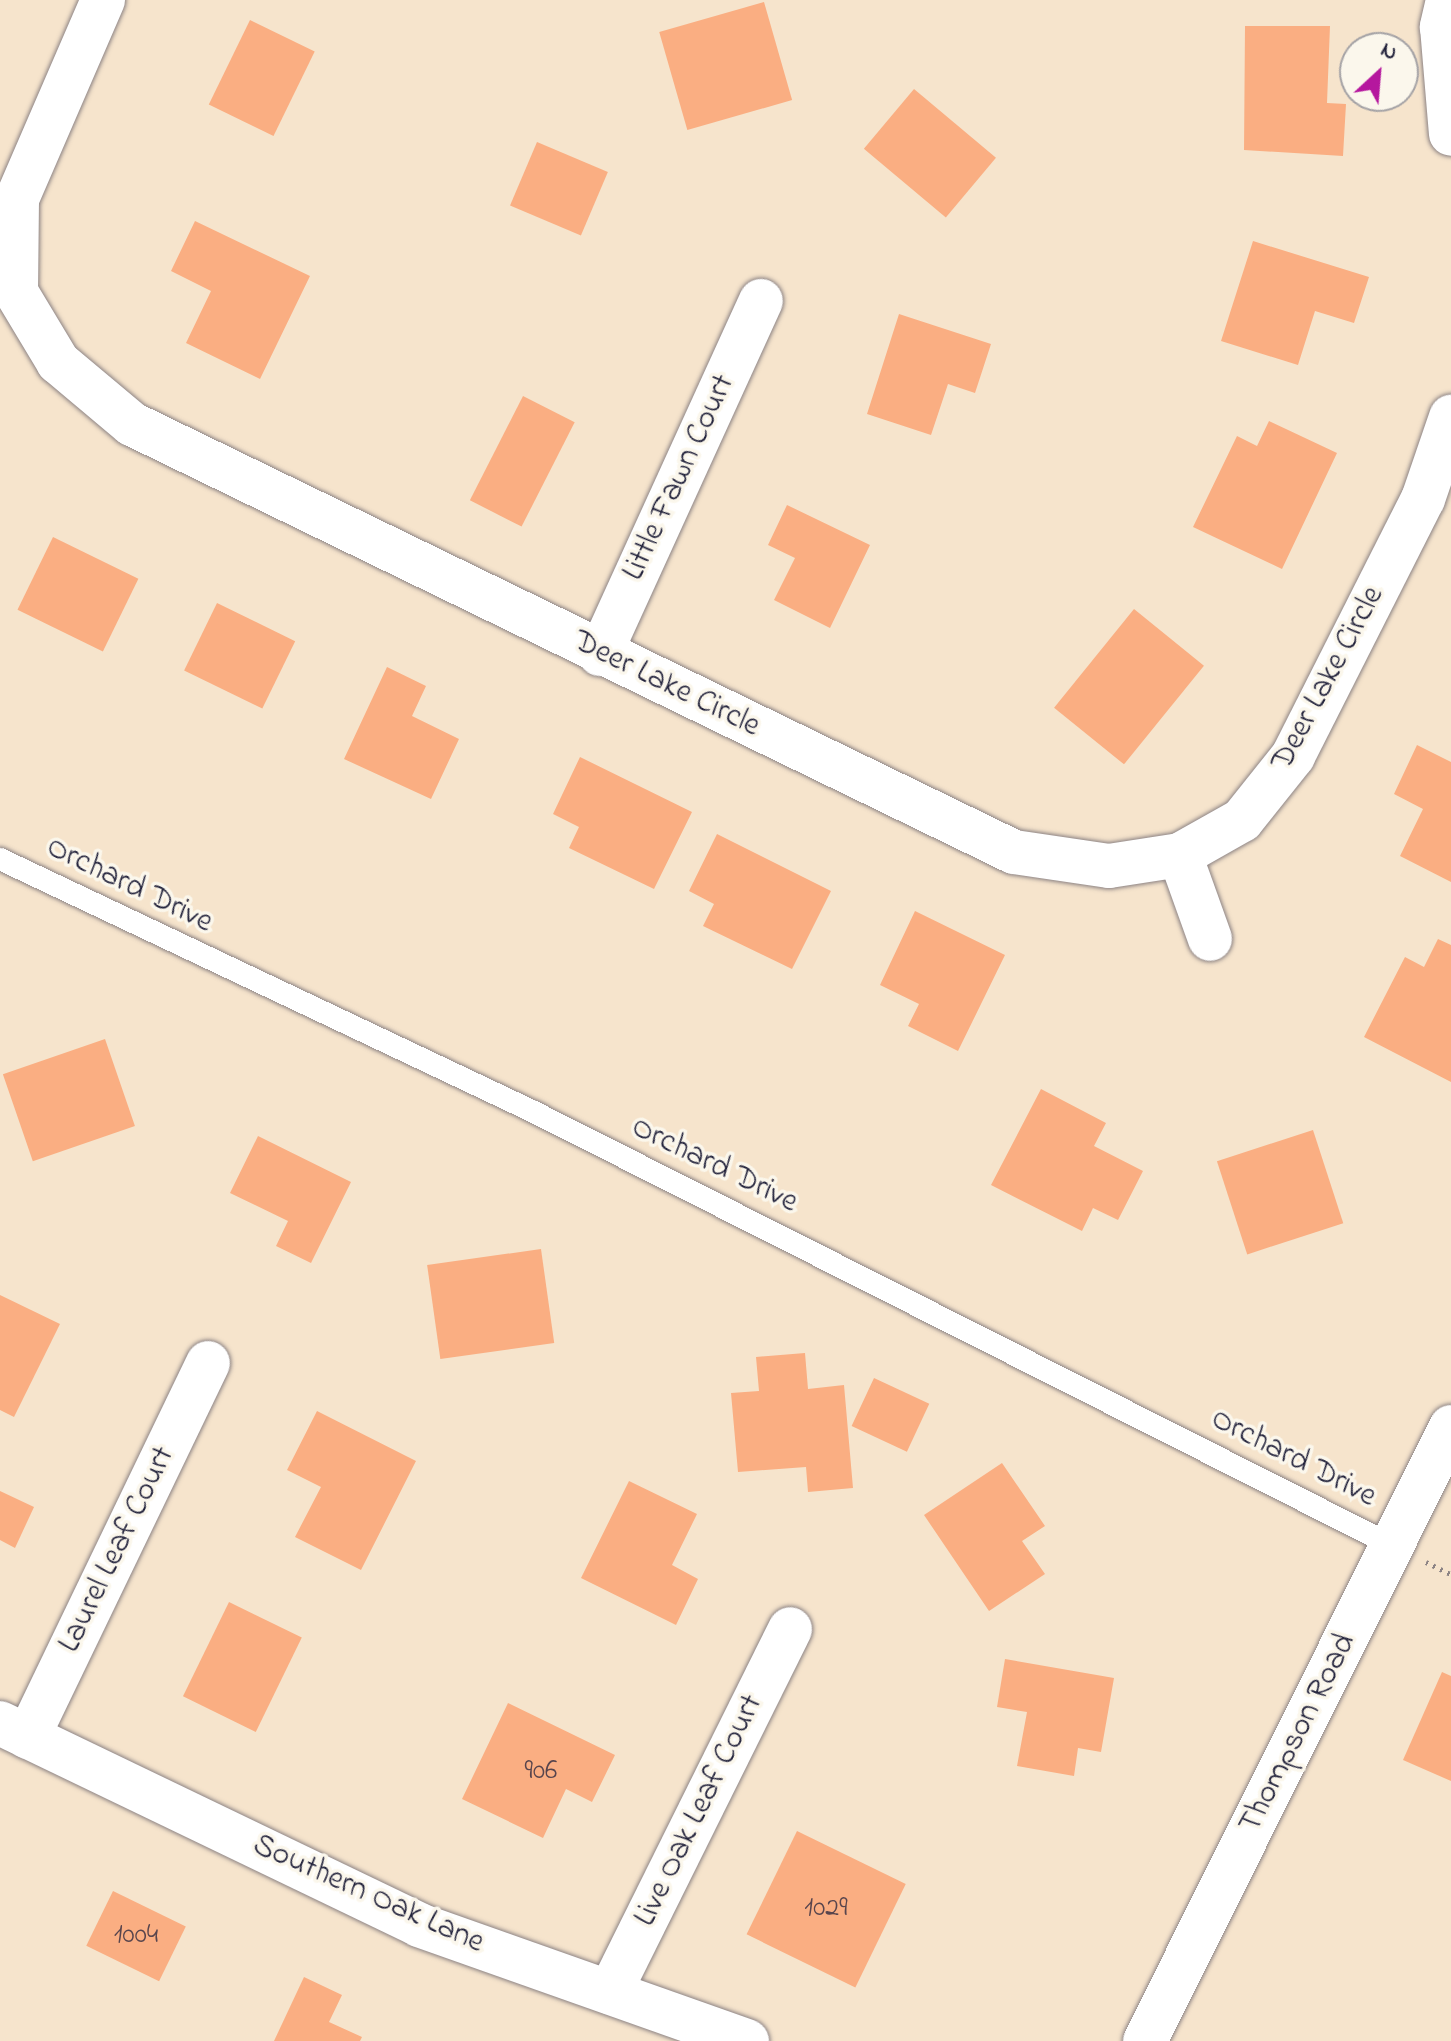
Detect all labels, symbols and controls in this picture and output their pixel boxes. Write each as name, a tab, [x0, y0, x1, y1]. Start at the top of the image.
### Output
north arrow	[1339, 32, 1419, 112]
text: N	[1375, 35, 1402, 70]
street label: Little Fawn Court	[616, 369, 744, 587]
street label: Deer Lake Circle	[1264, 580, 1394, 778]
street label: Deer Lake Circle	[566, 623, 766, 747]
street label: Orchard Drive	[40, 829, 218, 943]
street label: Orchard Drive	[625, 1109, 803, 1223]
street label: Orchard Drive	[1204, 1401, 1382, 1517]
street label: Laurel Leaf Court	[52, 1441, 184, 1659]
street label: Thompson Road	[1232, 1628, 1366, 1840]
street label: Live Oak Leaf Court	[627, 1689, 773, 1933]
house number: 906	[525, 1755, 557, 1789]
street label: Southern Oak Lane	[246, 1827, 490, 1963]
house number: 1029	[804, 1892, 848, 1926]
house number: 1004	[114, 1919, 158, 1953]

